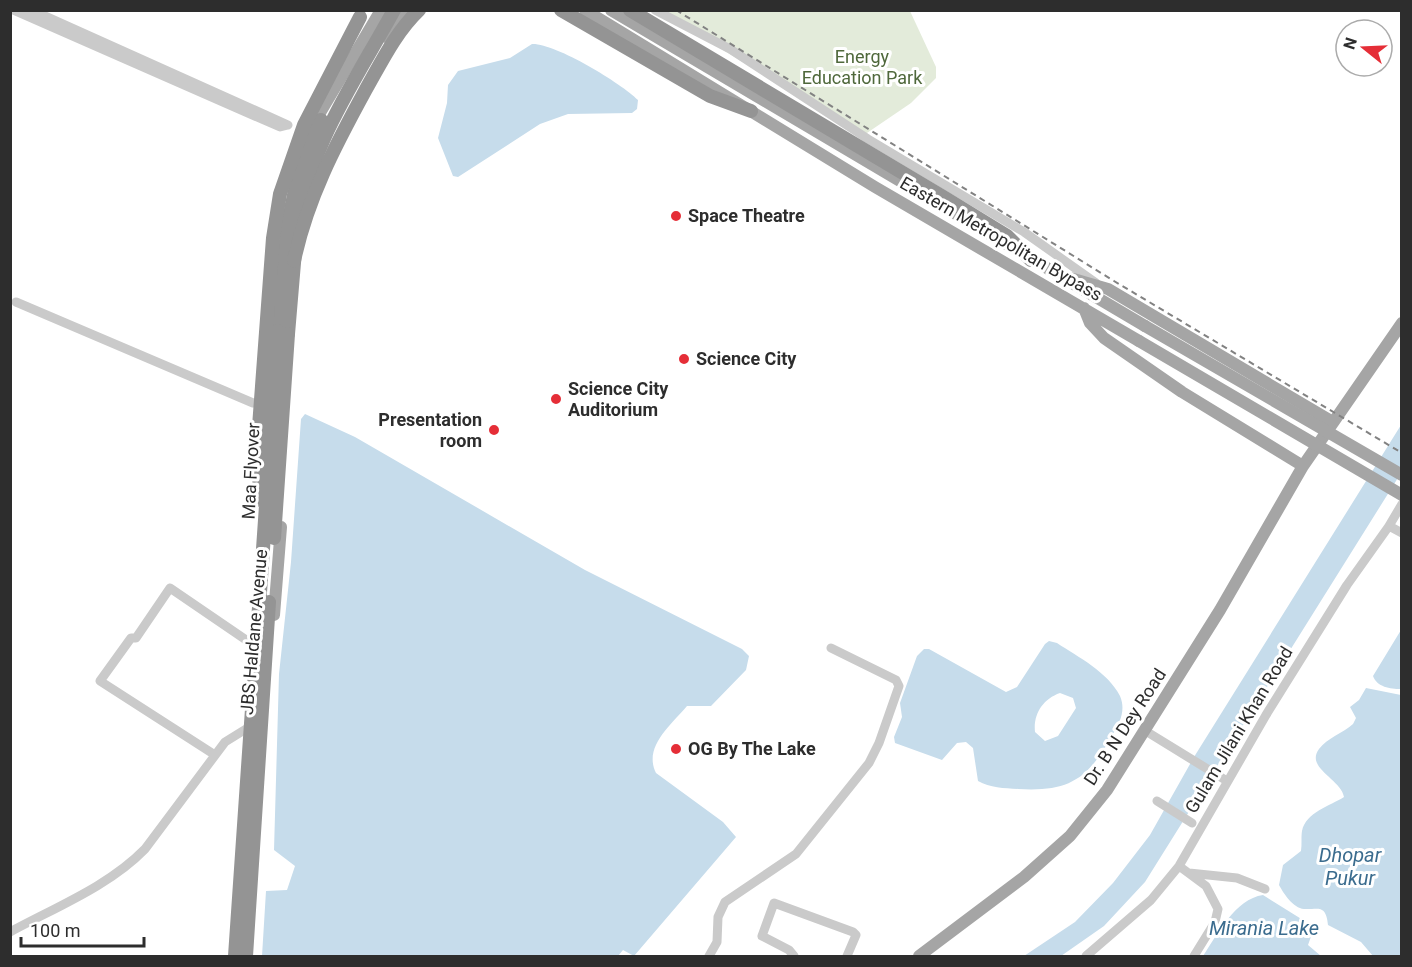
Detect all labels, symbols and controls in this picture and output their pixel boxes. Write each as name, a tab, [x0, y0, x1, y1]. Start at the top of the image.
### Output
north arrow	[1334, 18, 1394, 78]
text: N	[1339, 35, 1361, 52]
park label: Energy Education Park	[802, 46, 923, 88]
street label: Eastern Metropolitan Bypass	[896, 172, 1106, 305]
place label: Space Theatre	[688, 205, 805, 226]
marker: Space Theatre	[669, 209, 683, 223]
place label: Science City	[696, 348, 797, 369]
marker: Science City	[677, 352, 691, 366]
place label: Science City Auditorium	[568, 378, 669, 420]
marker: Science City Auditorium	[549, 392, 563, 406]
place label: Presentation room	[378, 409, 482, 451]
street label: Maa Flyover	[237, 422, 264, 520]
marker: Presentation room	[487, 423, 501, 437]
street label: JBS Haldane Avenue	[236, 548, 271, 716]
street label: Gulam Jilani Khan Road	[1180, 643, 1297, 817]
street label: Dr. B N Dey Road	[1079, 665, 1170, 789]
place label: OG By The Lake	[688, 738, 816, 759]
marker: OG By The Lake	[669, 742, 683, 756]
water label: Dhopar Pukur	[1319, 843, 1383, 890]
scale bar	[21, 910, 144, 948]
water label: Mirania Lake	[1209, 916, 1319, 940]
text: 100 m	[30, 920, 81, 941]

